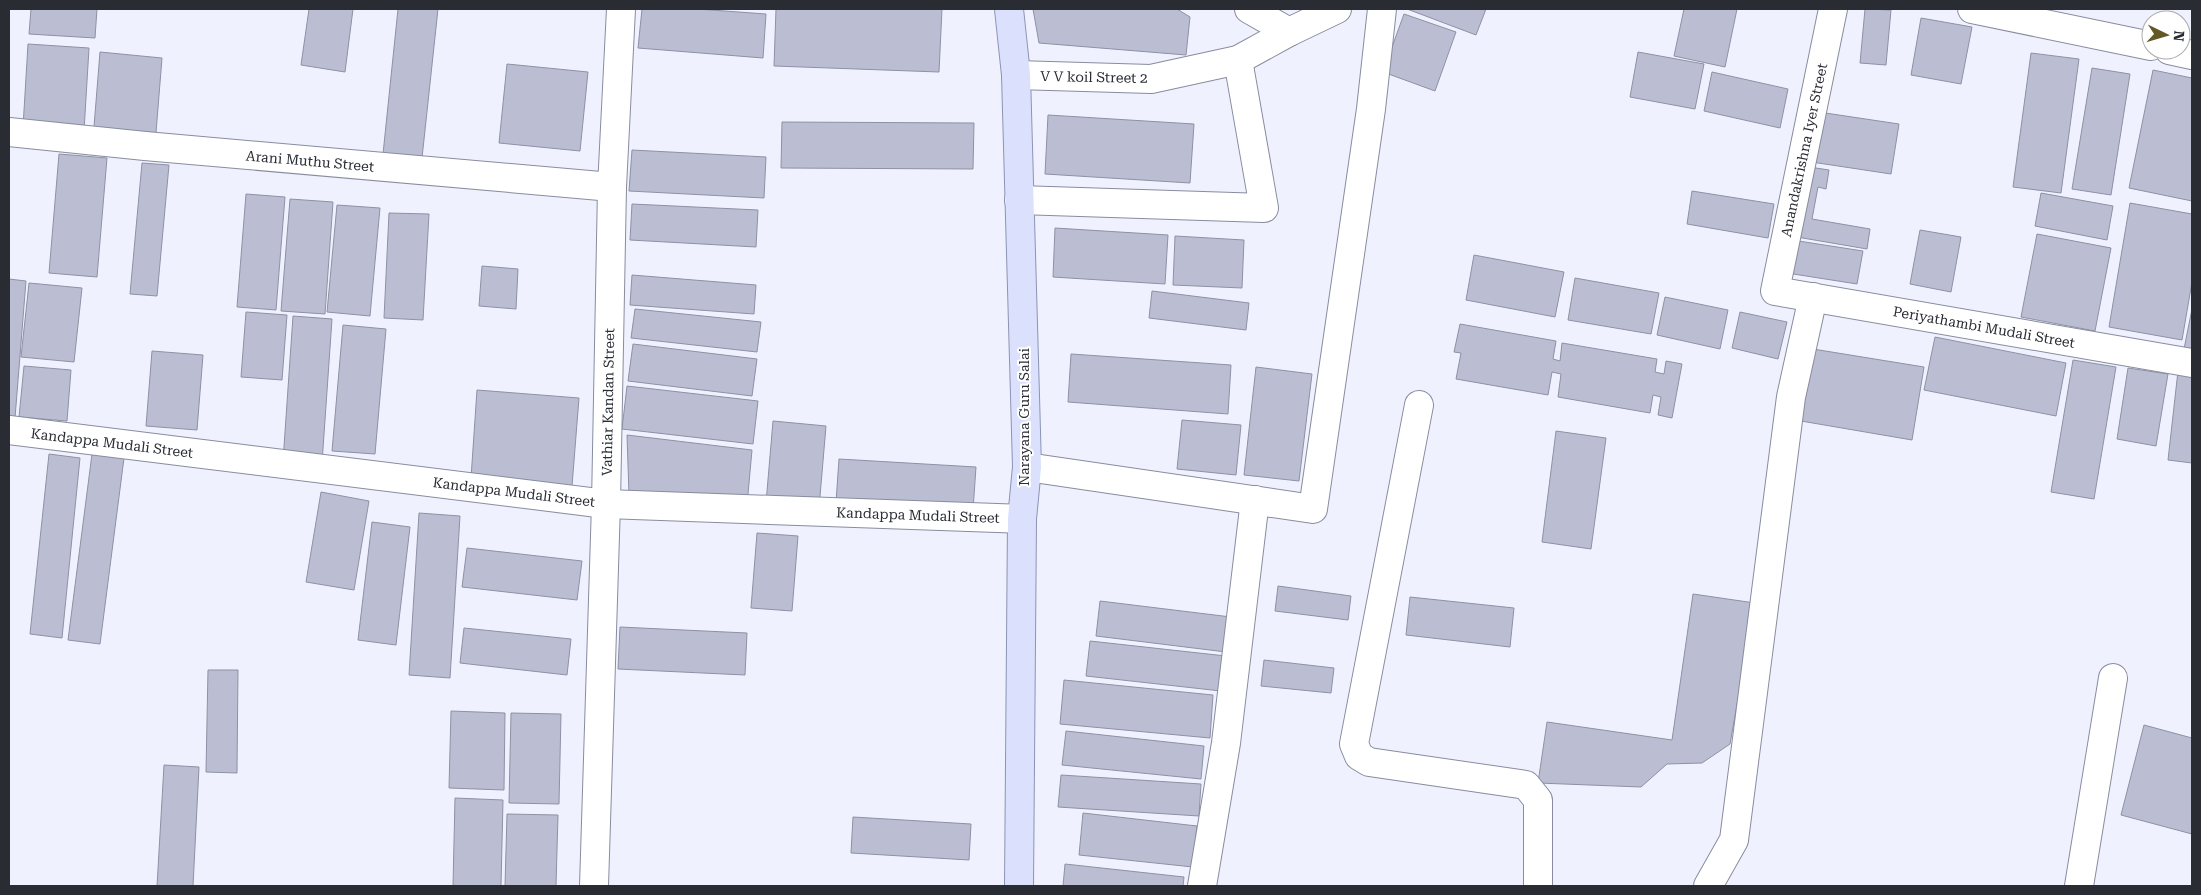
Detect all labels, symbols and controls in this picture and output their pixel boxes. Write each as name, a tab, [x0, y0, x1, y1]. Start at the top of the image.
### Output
north arrow	[2141, 10, 2191, 60]
text: N	[2170, 30, 2187, 42]
street label: Anandakrishna Iyer Street	[1778, 62, 1830, 238]
street label: V V koil Street 2	[1040, 68, 1148, 86]
street label: Arani Muthu Street	[245, 147, 375, 175]
street label: Periyathambi Mudali Street	[1892, 303, 2076, 351]
street label: Vathiar Kandan Street	[599, 328, 617, 476]
street label: Narayana Guru Salai	[1016, 348, 1032, 486]
street label: Kandappa Mudali Street	[30, 425, 194, 461]
street label: Kandappa Mudali Street	[432, 474, 596, 510]
street label: Kandappa Mudali Street	[836, 504, 1000, 526]

